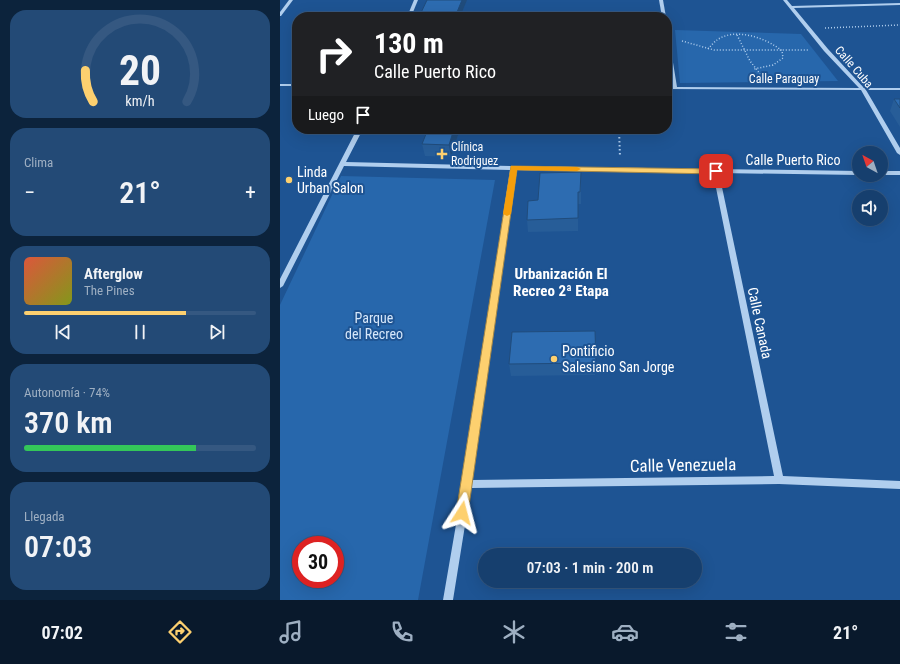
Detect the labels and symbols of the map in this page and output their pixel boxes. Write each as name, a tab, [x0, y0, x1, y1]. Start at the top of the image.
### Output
street label: Calle Cuba	[832, 43, 876, 91]
street label: Calle Paraguay	[749, 72, 819, 86]
place label: Clínica Rodriguez	[451, 140, 498, 168]
north arrow	[852, 146, 888, 182]
marker: Clínica Rodriguez	[436, 148, 448, 160]
street label: Calle Puerto Rico	[746, 152, 840, 168]
pin	[699, 154, 733, 188]
place label: Linda Urban Salon	[297, 164, 364, 196]
marker: Linda Urban Salon	[284, 175, 294, 185]
district label: Urbanización El Recreo 2ª Etapa	[513, 265, 609, 300]
street label: Calle Canada	[745, 286, 775, 360]
park label: Parque del Recreo	[345, 310, 403, 342]
place label: Pontificio Salesiano San Jorge	[562, 343, 675, 375]
marker: Pontificio Salesiano San Jorge	[549, 354, 559, 364]
street label: Calle Venezuela	[630, 454, 736, 476]
position arrow	[441, 492, 483, 534]
speed limit sign: 30	[292, 536, 344, 588]

